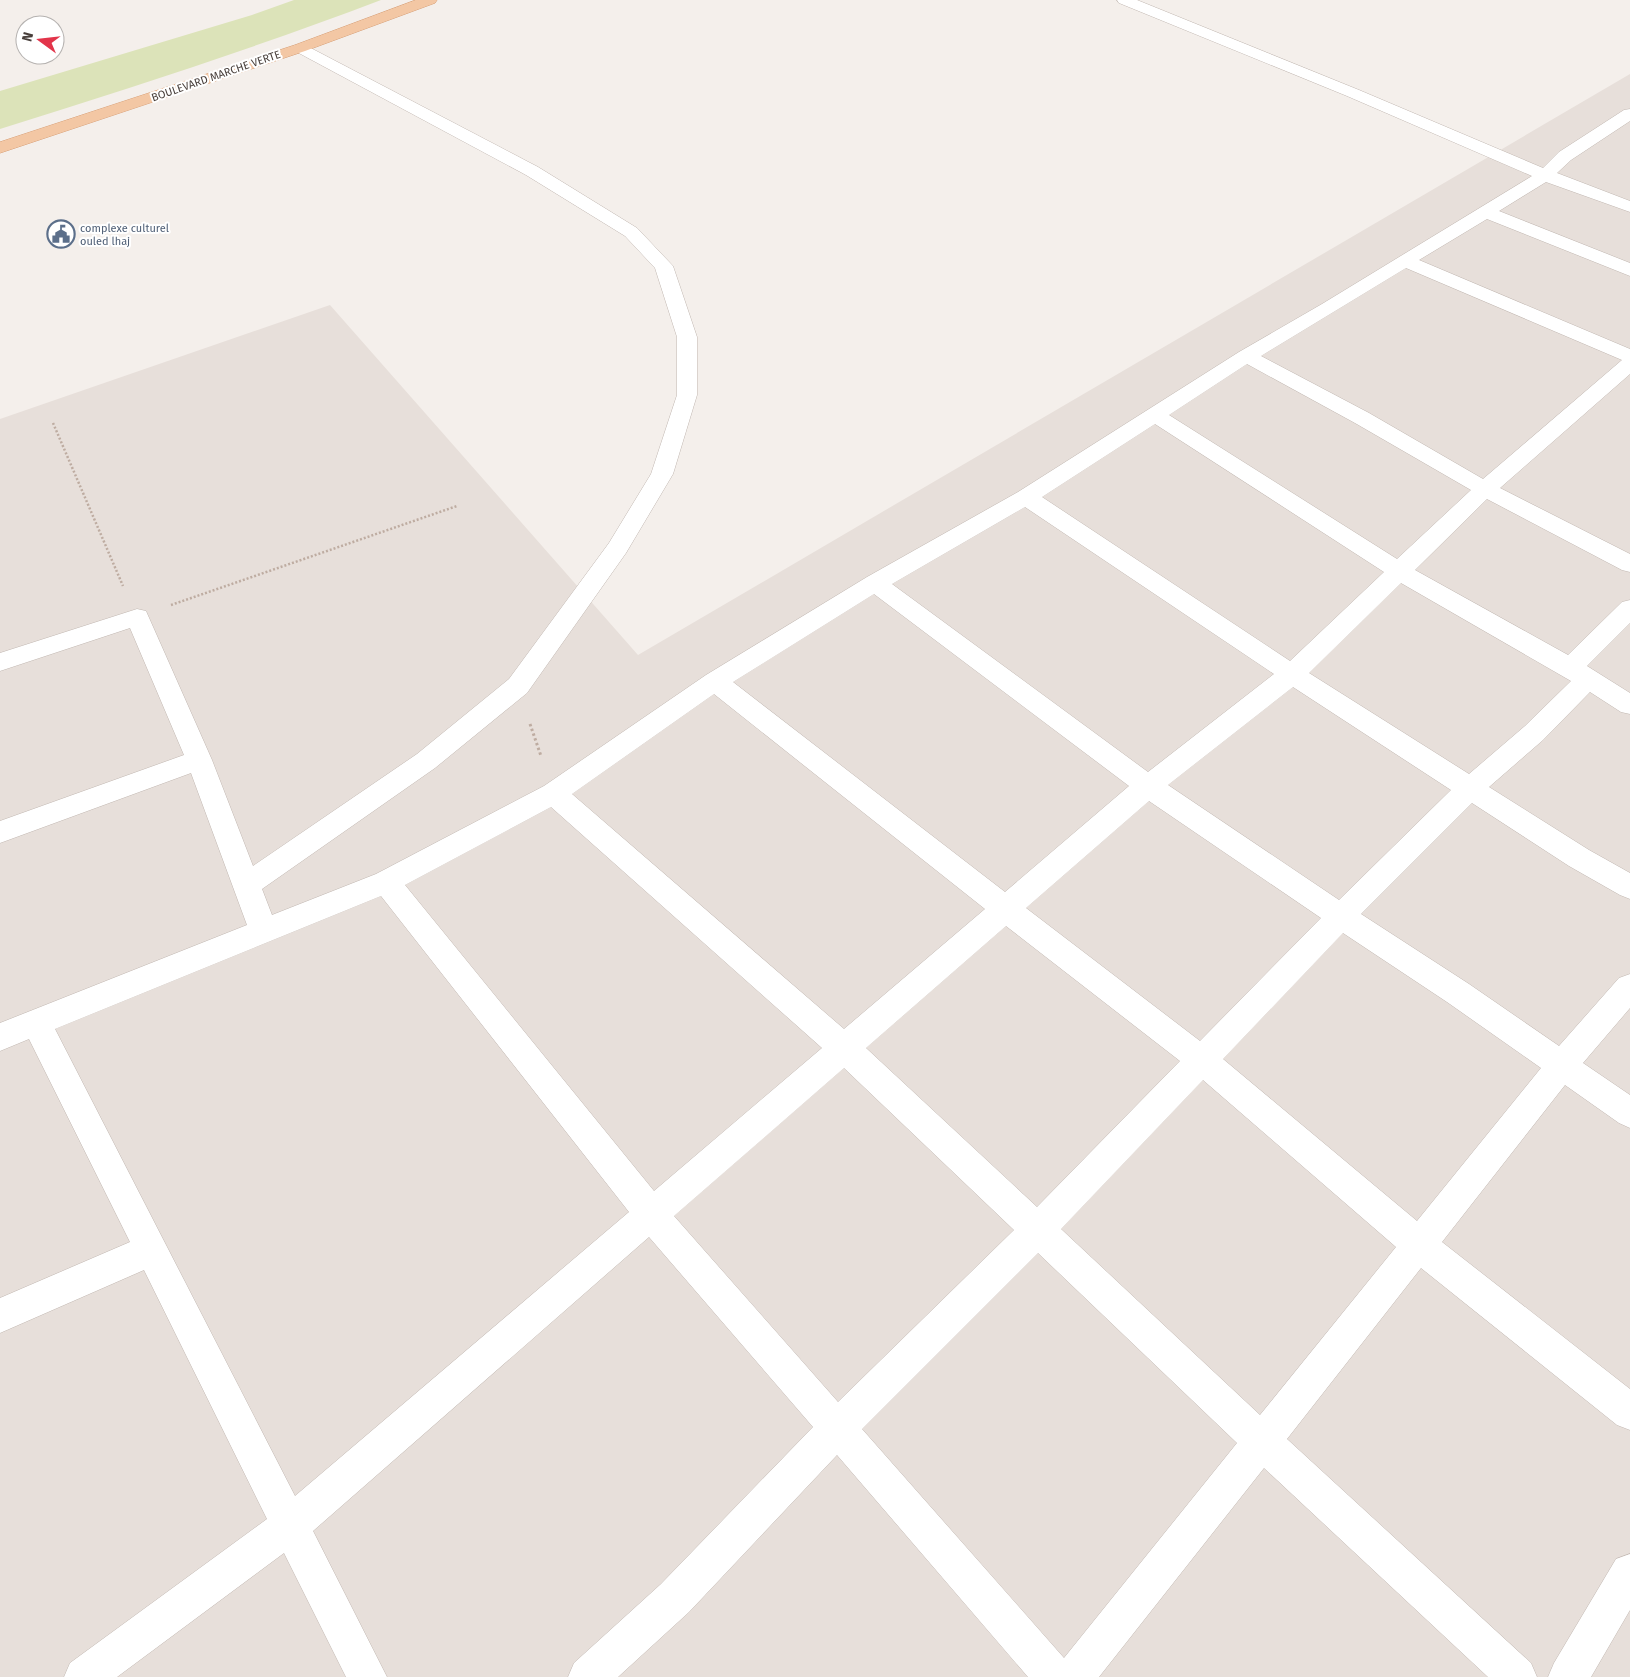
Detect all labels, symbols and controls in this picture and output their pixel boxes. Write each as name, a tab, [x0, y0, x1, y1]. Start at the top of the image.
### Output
north arrow	[15, 15, 65, 65]
text: N	[19, 30, 37, 43]
street label: BOULEVARD MARCHE VERTE	[150, 48, 282, 104]
public building icon: complexe culturel ouled lhaj	[46, 219, 76, 249]
place label: complexe culturel ouled lhaj	[80, 222, 169, 248]

